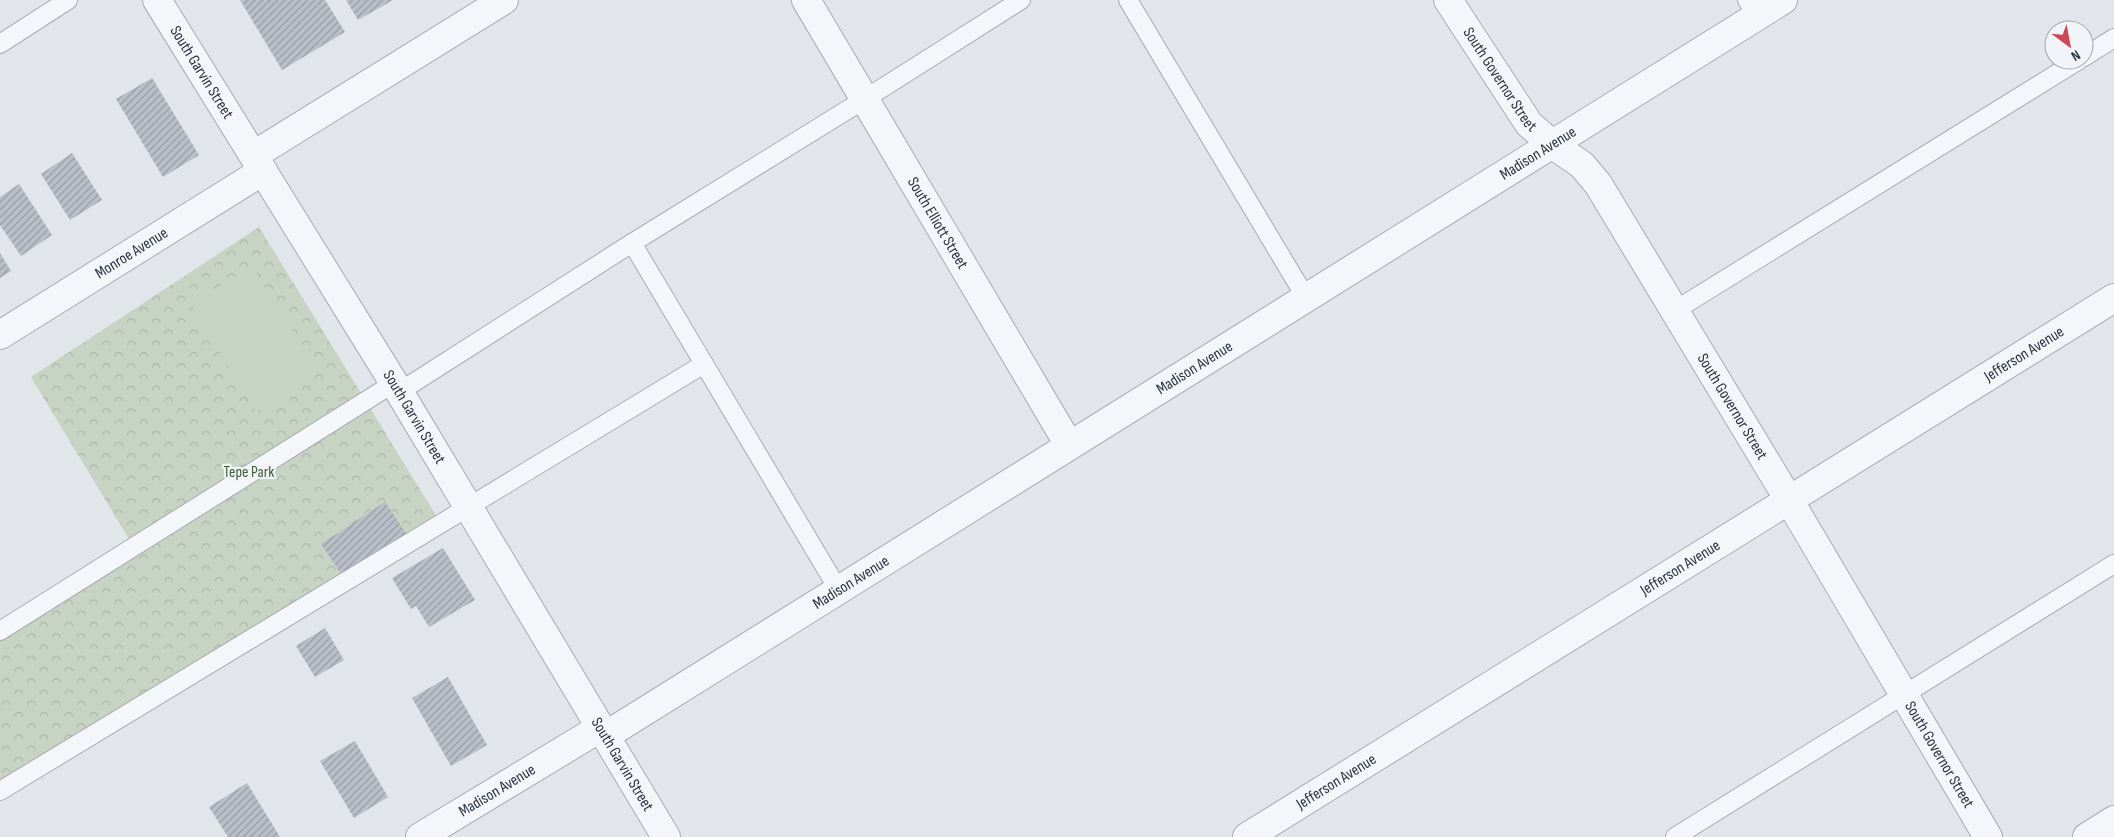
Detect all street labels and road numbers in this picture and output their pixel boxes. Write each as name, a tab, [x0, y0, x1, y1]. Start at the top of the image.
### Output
street label: South Garvin Street	[166, 22, 238, 122]
street label: South Governor Street	[1459, 24, 1541, 136]
street label: Madison Avenue	[1496, 122, 1580, 184]
street label: South Elliott Street	[903, 174, 972, 272]
street label: Monroe Avenue	[92, 223, 171, 283]
street label: Jefferson Avenue	[1980, 322, 2067, 386]
street label: Madison Avenue	[1153, 337, 1236, 399]
street label: South Governor Street	[1693, 350, 1772, 463]
street label: South Garvin Street	[379, 367, 450, 467]
street label: Jefferson Avenue	[1636, 536, 1723, 600]
street label: Madison Avenue	[809, 551, 893, 613]
street label: South Governor Street	[1901, 698, 1978, 811]
street label: South Garvin Street	[587, 714, 658, 815]
street label: Jefferson Avenue	[1292, 750, 1380, 814]
street label: Madison Avenue	[455, 760, 539, 821]

